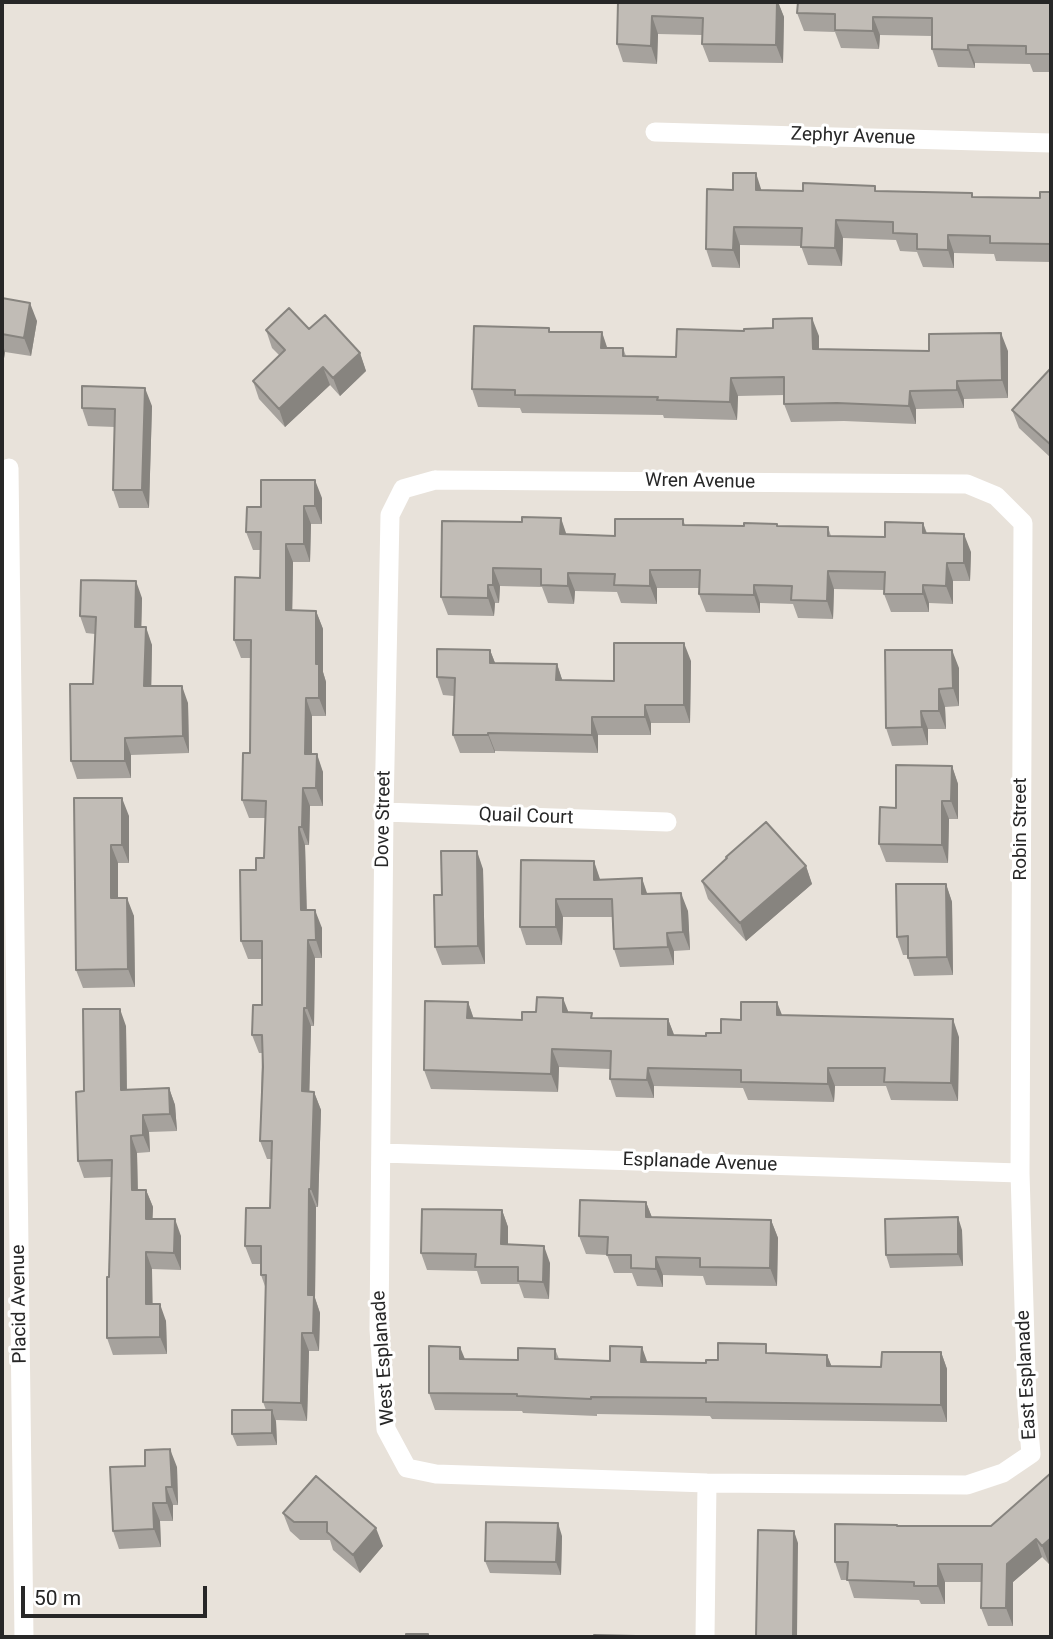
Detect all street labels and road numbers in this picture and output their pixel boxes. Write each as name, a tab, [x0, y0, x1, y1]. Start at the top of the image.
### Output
street label: Zephyr Avenue	[790, 123, 916, 151]
street label: Wren Avenue	[645, 470, 755, 494]
street label: Dove Street	[372, 770, 396, 868]
street label: Robin Street	[1010, 777, 1032, 881]
street label: Quail Court	[478, 804, 574, 830]
street label: Esplanade Avenue	[622, 1149, 778, 1177]
street label: Placid Avenue	[8, 1244, 32, 1364]
street label: West Esplanade	[368, 1290, 400, 1426]
street label: East Esplanade	[1012, 1310, 1042, 1440]

